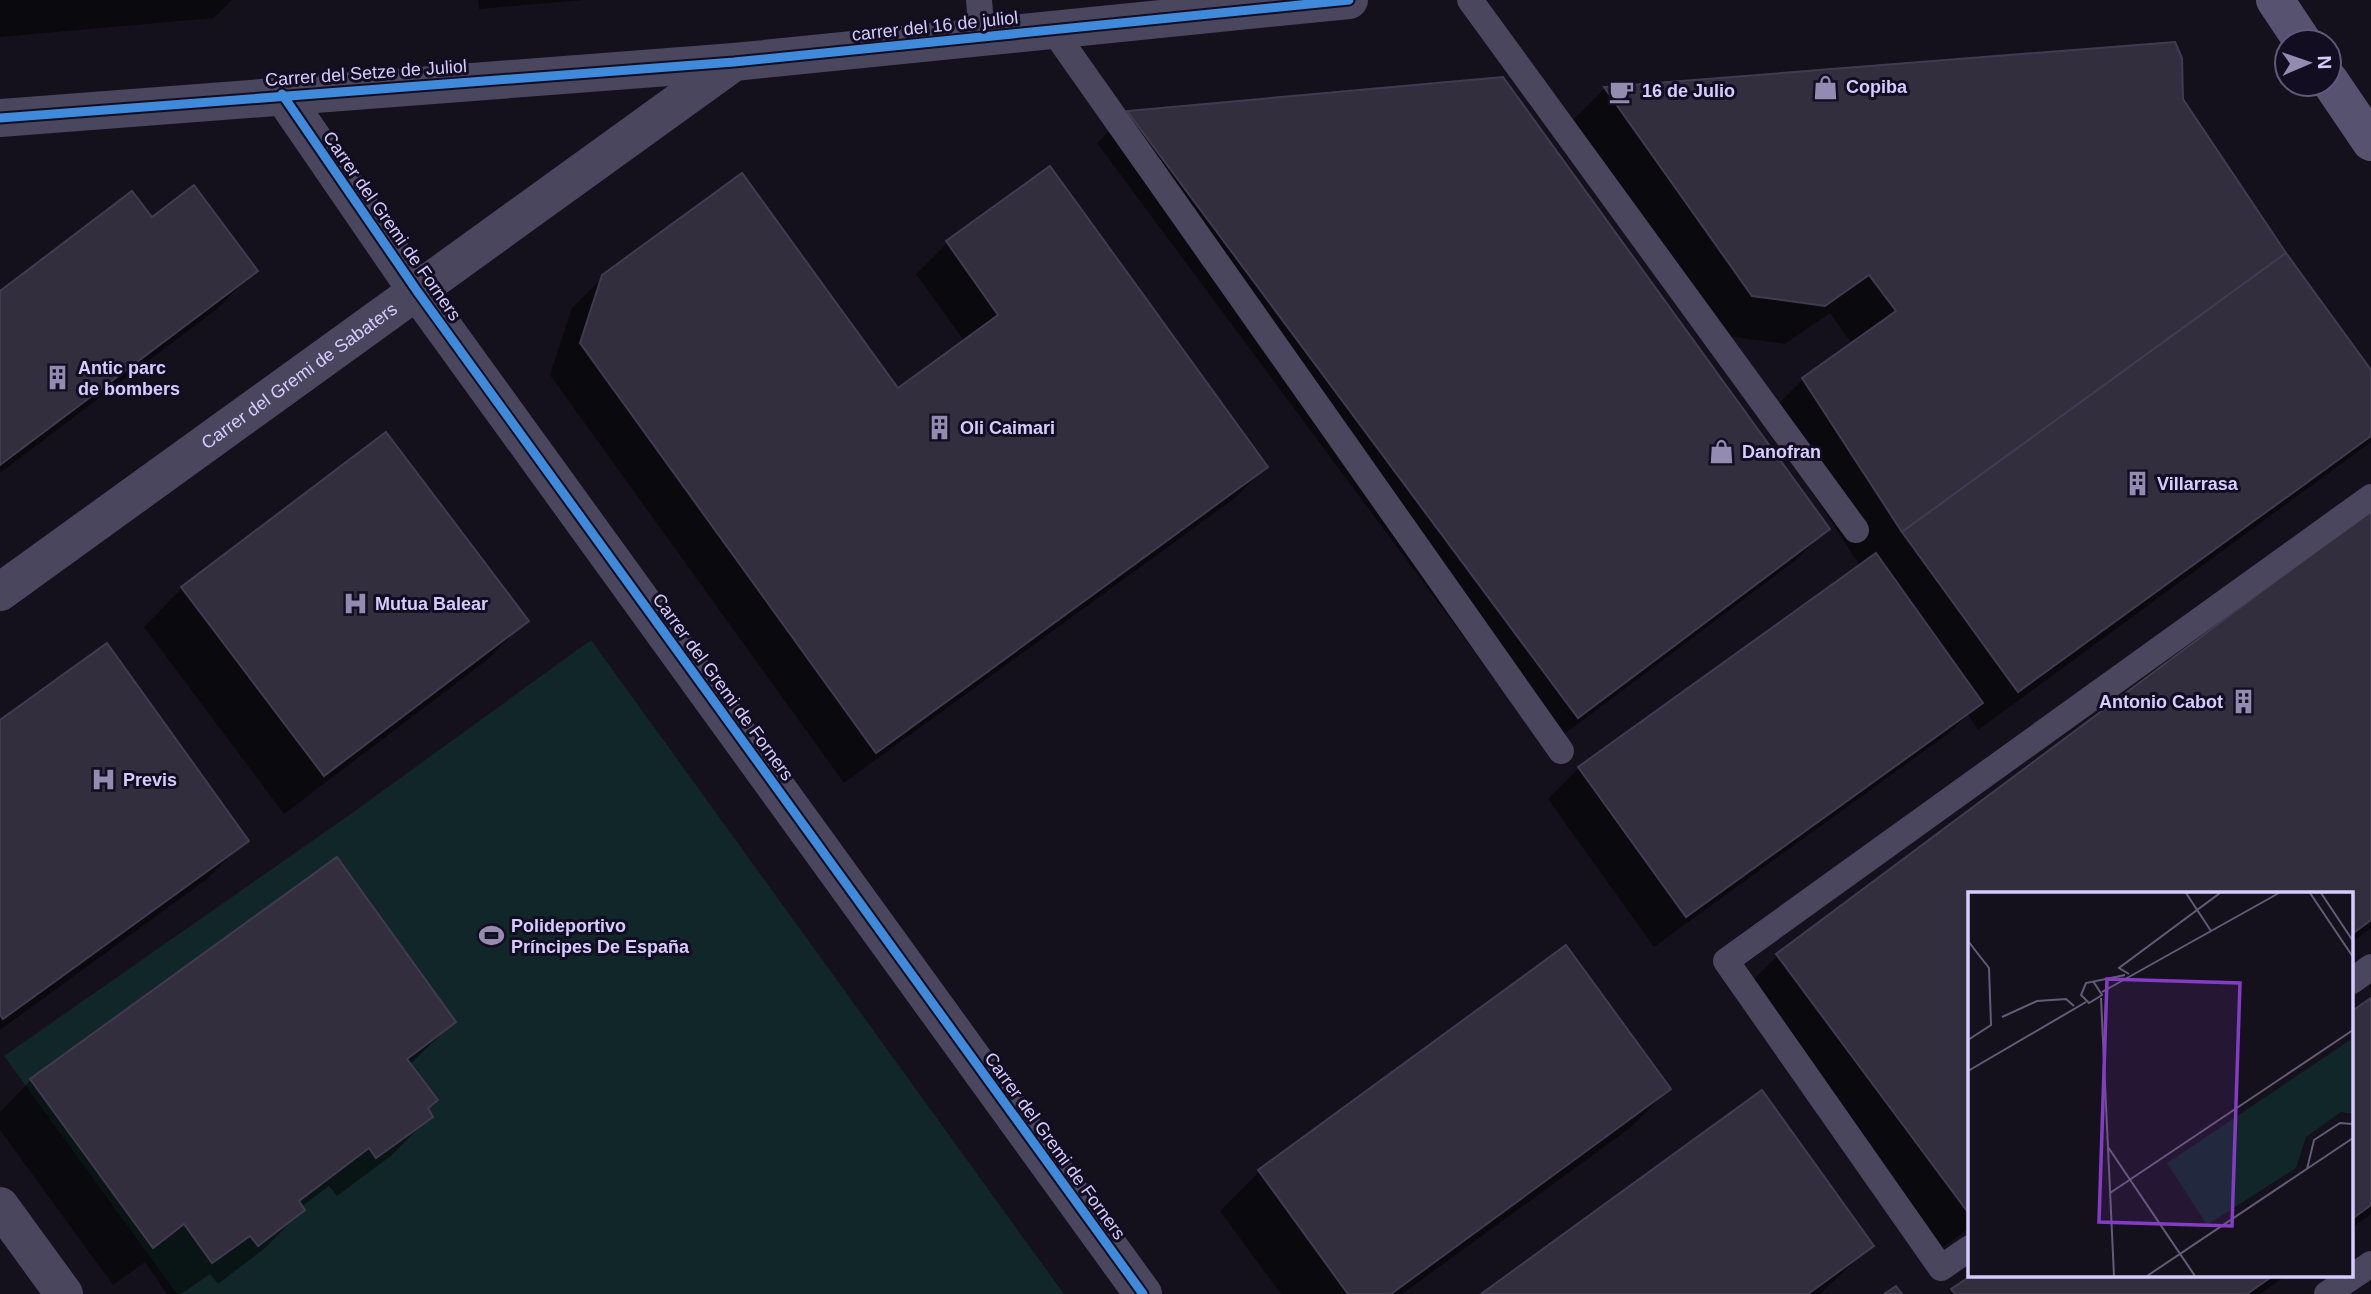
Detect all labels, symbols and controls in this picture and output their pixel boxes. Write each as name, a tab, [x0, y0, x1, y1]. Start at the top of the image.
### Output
street label: carrer del 16 de juliol	[851, 7, 1019, 45]
north arrow	[2273, 28, 2343, 98]
text: N	[2314, 55, 2335, 70]
street label: Carrer del Setze de Juliol	[264, 56, 468, 90]
shop icon: Copiba	[1812, 73, 1840, 101]
cafe icon: 16 de Julio	[1608, 77, 1636, 105]
place label: Copiba	[1846, 77, 1908, 97]
place label: 16 de Julio	[1642, 81, 1735, 101]
street label: Carrer del Gremi de Forners	[319, 128, 465, 324]
street label: Carrer del Gremi de Sabaters	[198, 299, 401, 453]
place label: Antic parc de bombers	[78, 358, 180, 399]
building icon: Antic parc de bombers	[44, 364, 72, 392]
building icon: Oli Caimari	[926, 414, 954, 442]
place label: Oli Caimari	[960, 418, 1055, 438]
shop icon: Danofran	[1708, 438, 1736, 466]
place label: Danofran	[1742, 442, 1821, 462]
building icon: Villarrasa	[2123, 470, 2151, 498]
place label: Villarrasa	[2157, 474, 2239, 494]
hospital icon: Mutua Balear	[341, 590, 369, 618]
street label: Carrer del Gremi de Forners	[648, 590, 798, 784]
place label: Mutua Balear	[375, 594, 488, 614]
building icon: Antonio Cabot	[2229, 688, 2257, 716]
place label: Antonio Cabot	[2099, 692, 2223, 712]
hospital icon: Previs	[89, 766, 117, 794]
place label: Previs	[123, 770, 177, 790]
inset map	[1968, 892, 2354, 1276]
place label: Polideportivo Príncipes De España	[511, 916, 690, 957]
sports icon: Polideportivo Príncipes De España	[477, 922, 505, 950]
street label: Carrer del Gremi de Forners	[980, 1049, 1130, 1243]

